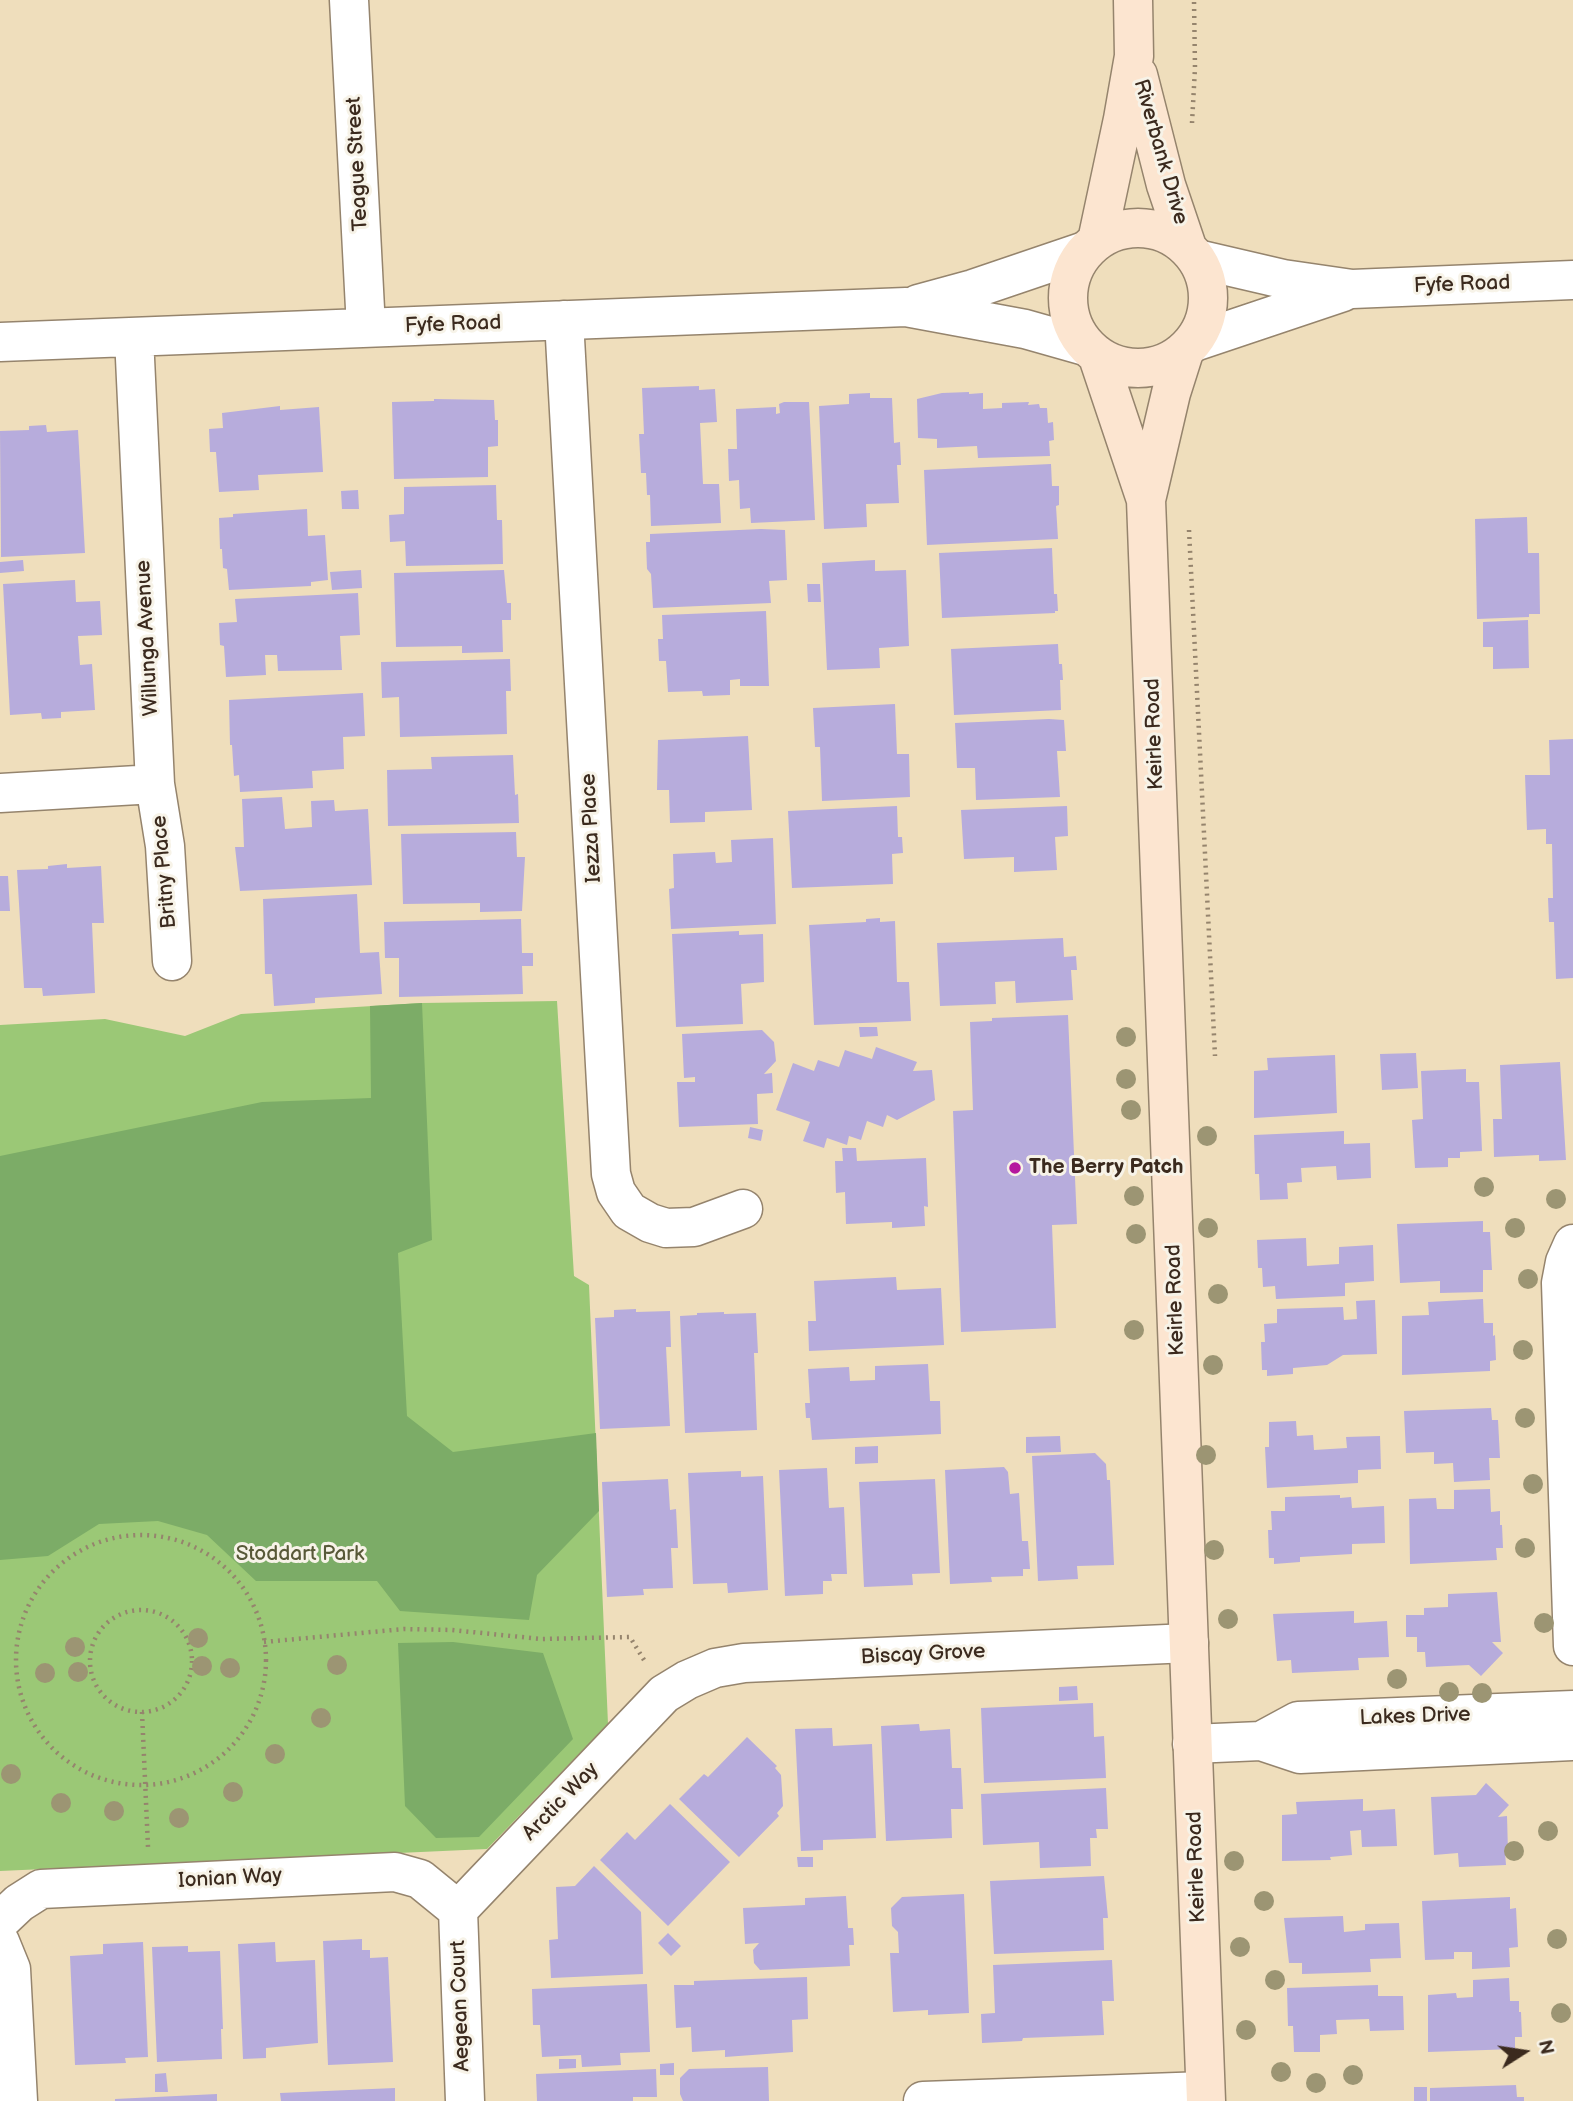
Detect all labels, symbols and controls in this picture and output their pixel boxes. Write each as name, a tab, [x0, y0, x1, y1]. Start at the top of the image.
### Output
street label: Riverbank Drive	[1127, 76, 1193, 228]
street label: Teague Street	[342, 96, 374, 232]
street label: Fyfe Road	[1413, 271, 1511, 299]
street label: Fyfe Road	[404, 311, 502, 339]
street label: Willunga Avenue	[131, 559, 165, 717]
street label: Keirle Road	[1140, 678, 1170, 790]
street label: Iezza Place	[577, 773, 607, 883]
street label: Britny Place	[147, 814, 183, 930]
place label: The Berry Patch	[1029, 1155, 1183, 1181]
marker: The Berry Patch	[1007, 1160, 1023, 1176]
street label: Keirle Road	[1161, 1244, 1191, 1356]
park label: Stoddart Park	[236, 1542, 364, 1568]
street label: Biscay Grove	[860, 1639, 986, 1671]
street label: Lakes Drive	[1359, 1702, 1471, 1732]
street label: Arctic Way	[518, 1758, 604, 1846]
street label: Keirle Road	[1182, 1811, 1212, 1923]
street label: Ionian Way	[177, 1864, 283, 1894]
street label: Aegean Court	[446, 1940, 476, 2072]
north arrow	[1489, 2017, 1559, 2087]
text: N	[1532, 2038, 1558, 2057]

